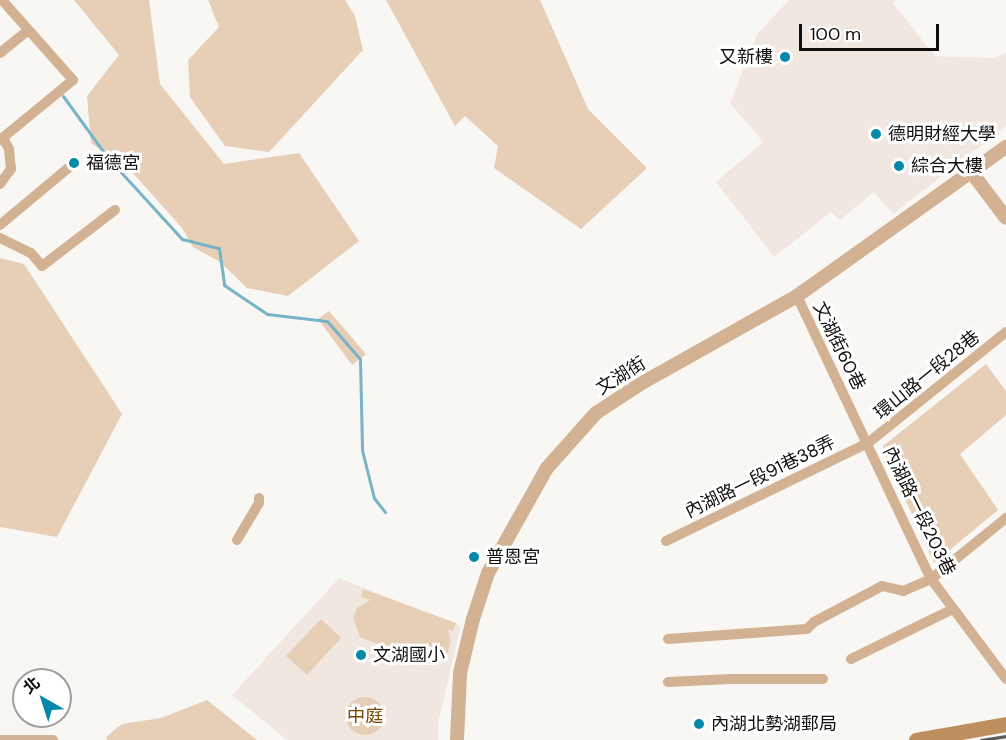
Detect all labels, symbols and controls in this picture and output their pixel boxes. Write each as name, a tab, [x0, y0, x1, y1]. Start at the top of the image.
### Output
scale bar	[802, 12, 942, 50]
text: 100 m	[810, 22, 861, 46]
place label: 又新樓	[719, 46, 773, 68]
marker: 又新樓	[778, 50, 792, 64]
place label: 德明財經大學	[888, 123, 996, 145]
marker: 德明財經大學	[869, 127, 883, 141]
place label: 福德宮	[86, 152, 140, 174]
place label: 綜合大樓	[911, 155, 983, 177]
marker: 福德宮	[67, 156, 81, 170]
marker: 綜合大樓	[892, 159, 906, 173]
street label: 文湖街60巷	[808, 298, 870, 394]
street label: 環山路一段28巷	[870, 326, 984, 424]
street label: 文湖街	[592, 353, 650, 399]
street label: 內湖路一段91巷38弄	[681, 431, 839, 523]
street label: 內湖路一段203巷	[878, 443, 960, 579]
place label: 普恩宮	[486, 546, 540, 568]
marker: 普恩宮	[467, 550, 481, 564]
place label: 文湖國小	[373, 644, 445, 666]
marker: 文湖國小	[354, 648, 368, 662]
north arrow	[12, 668, 72, 728]
text: 北	[19, 672, 44, 698]
park label: 中庭	[347, 705, 383, 727]
place label: 內湖北勢湖郵局	[711, 713, 837, 735]
marker: 內湖北勢湖郵局	[692, 717, 706, 731]

